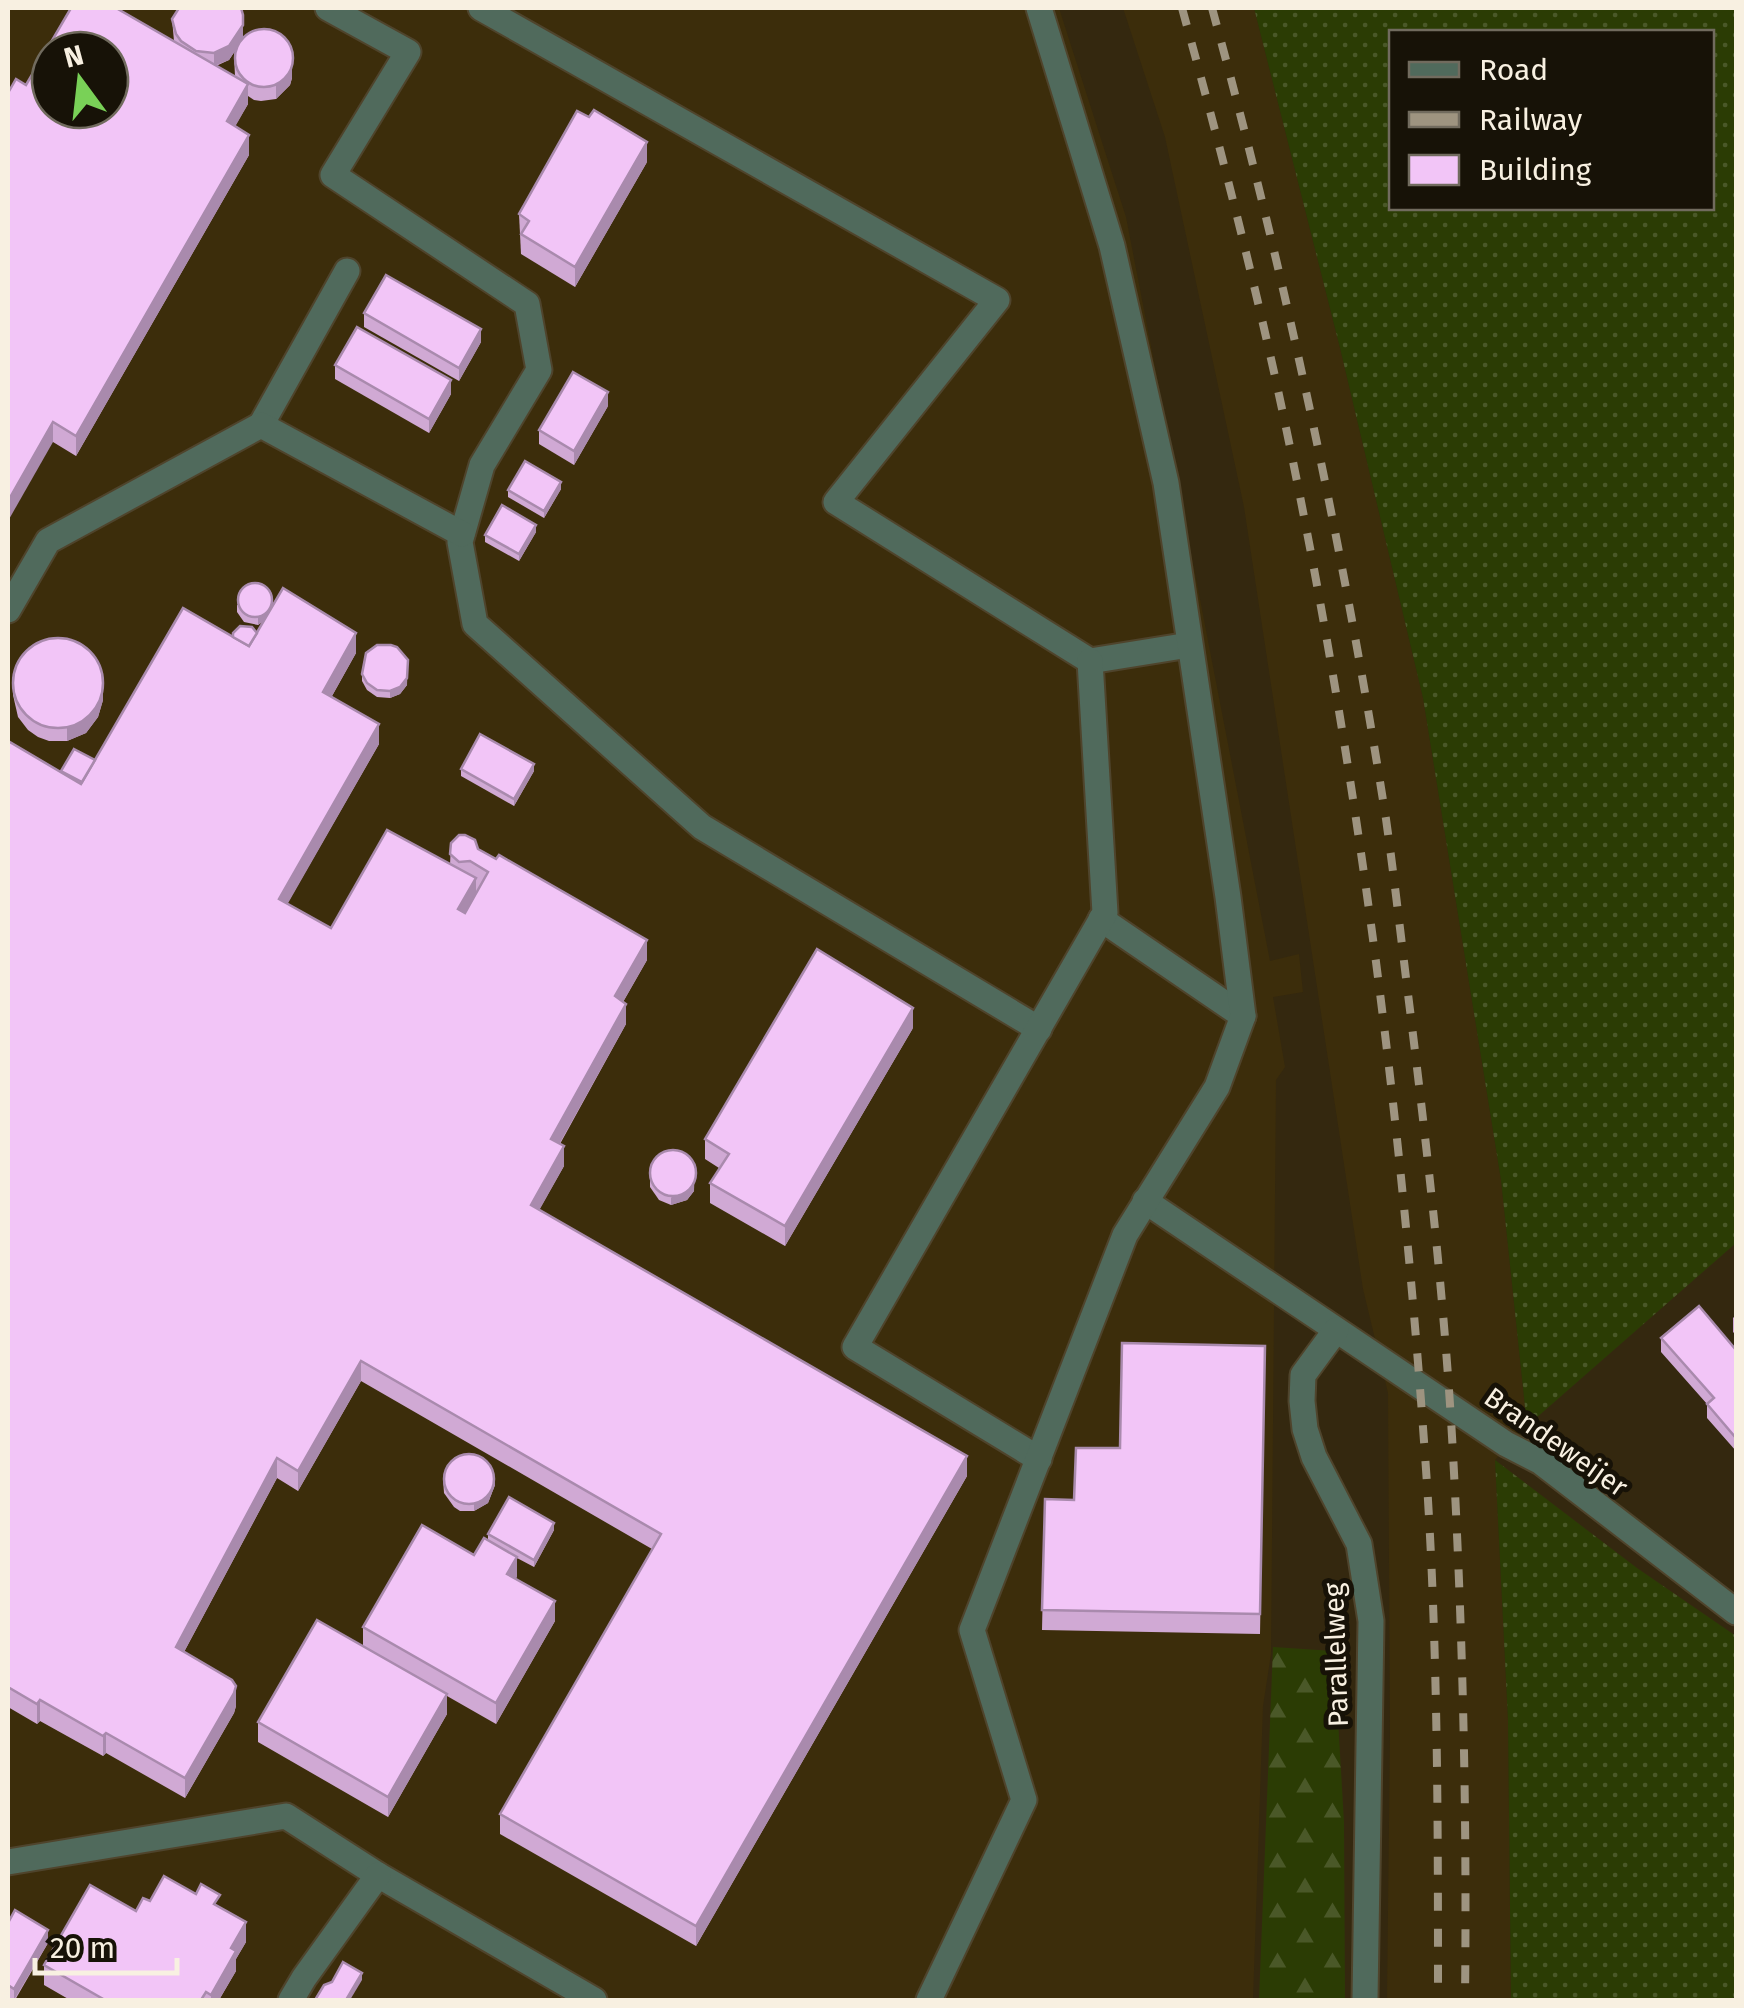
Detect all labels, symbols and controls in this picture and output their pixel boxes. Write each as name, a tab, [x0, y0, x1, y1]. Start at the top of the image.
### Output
north arrow	[30, 30, 130, 130]
legend	[1389, 30, 1714, 210]
text: N	[60, 38, 87, 75]
text: Road	[1479, 52, 1548, 88]
text: Railway	[1479, 102, 1582, 138]
text: Building	[1479, 152, 1592, 188]
street label: Brandeweijer	[1478, 1380, 1634, 1504]
street label: Parallelweg	[1317, 1582, 1355, 1728]
scale bar	[35, 1913, 178, 1975]
text: 20 m	[50, 1930, 115, 1966]

